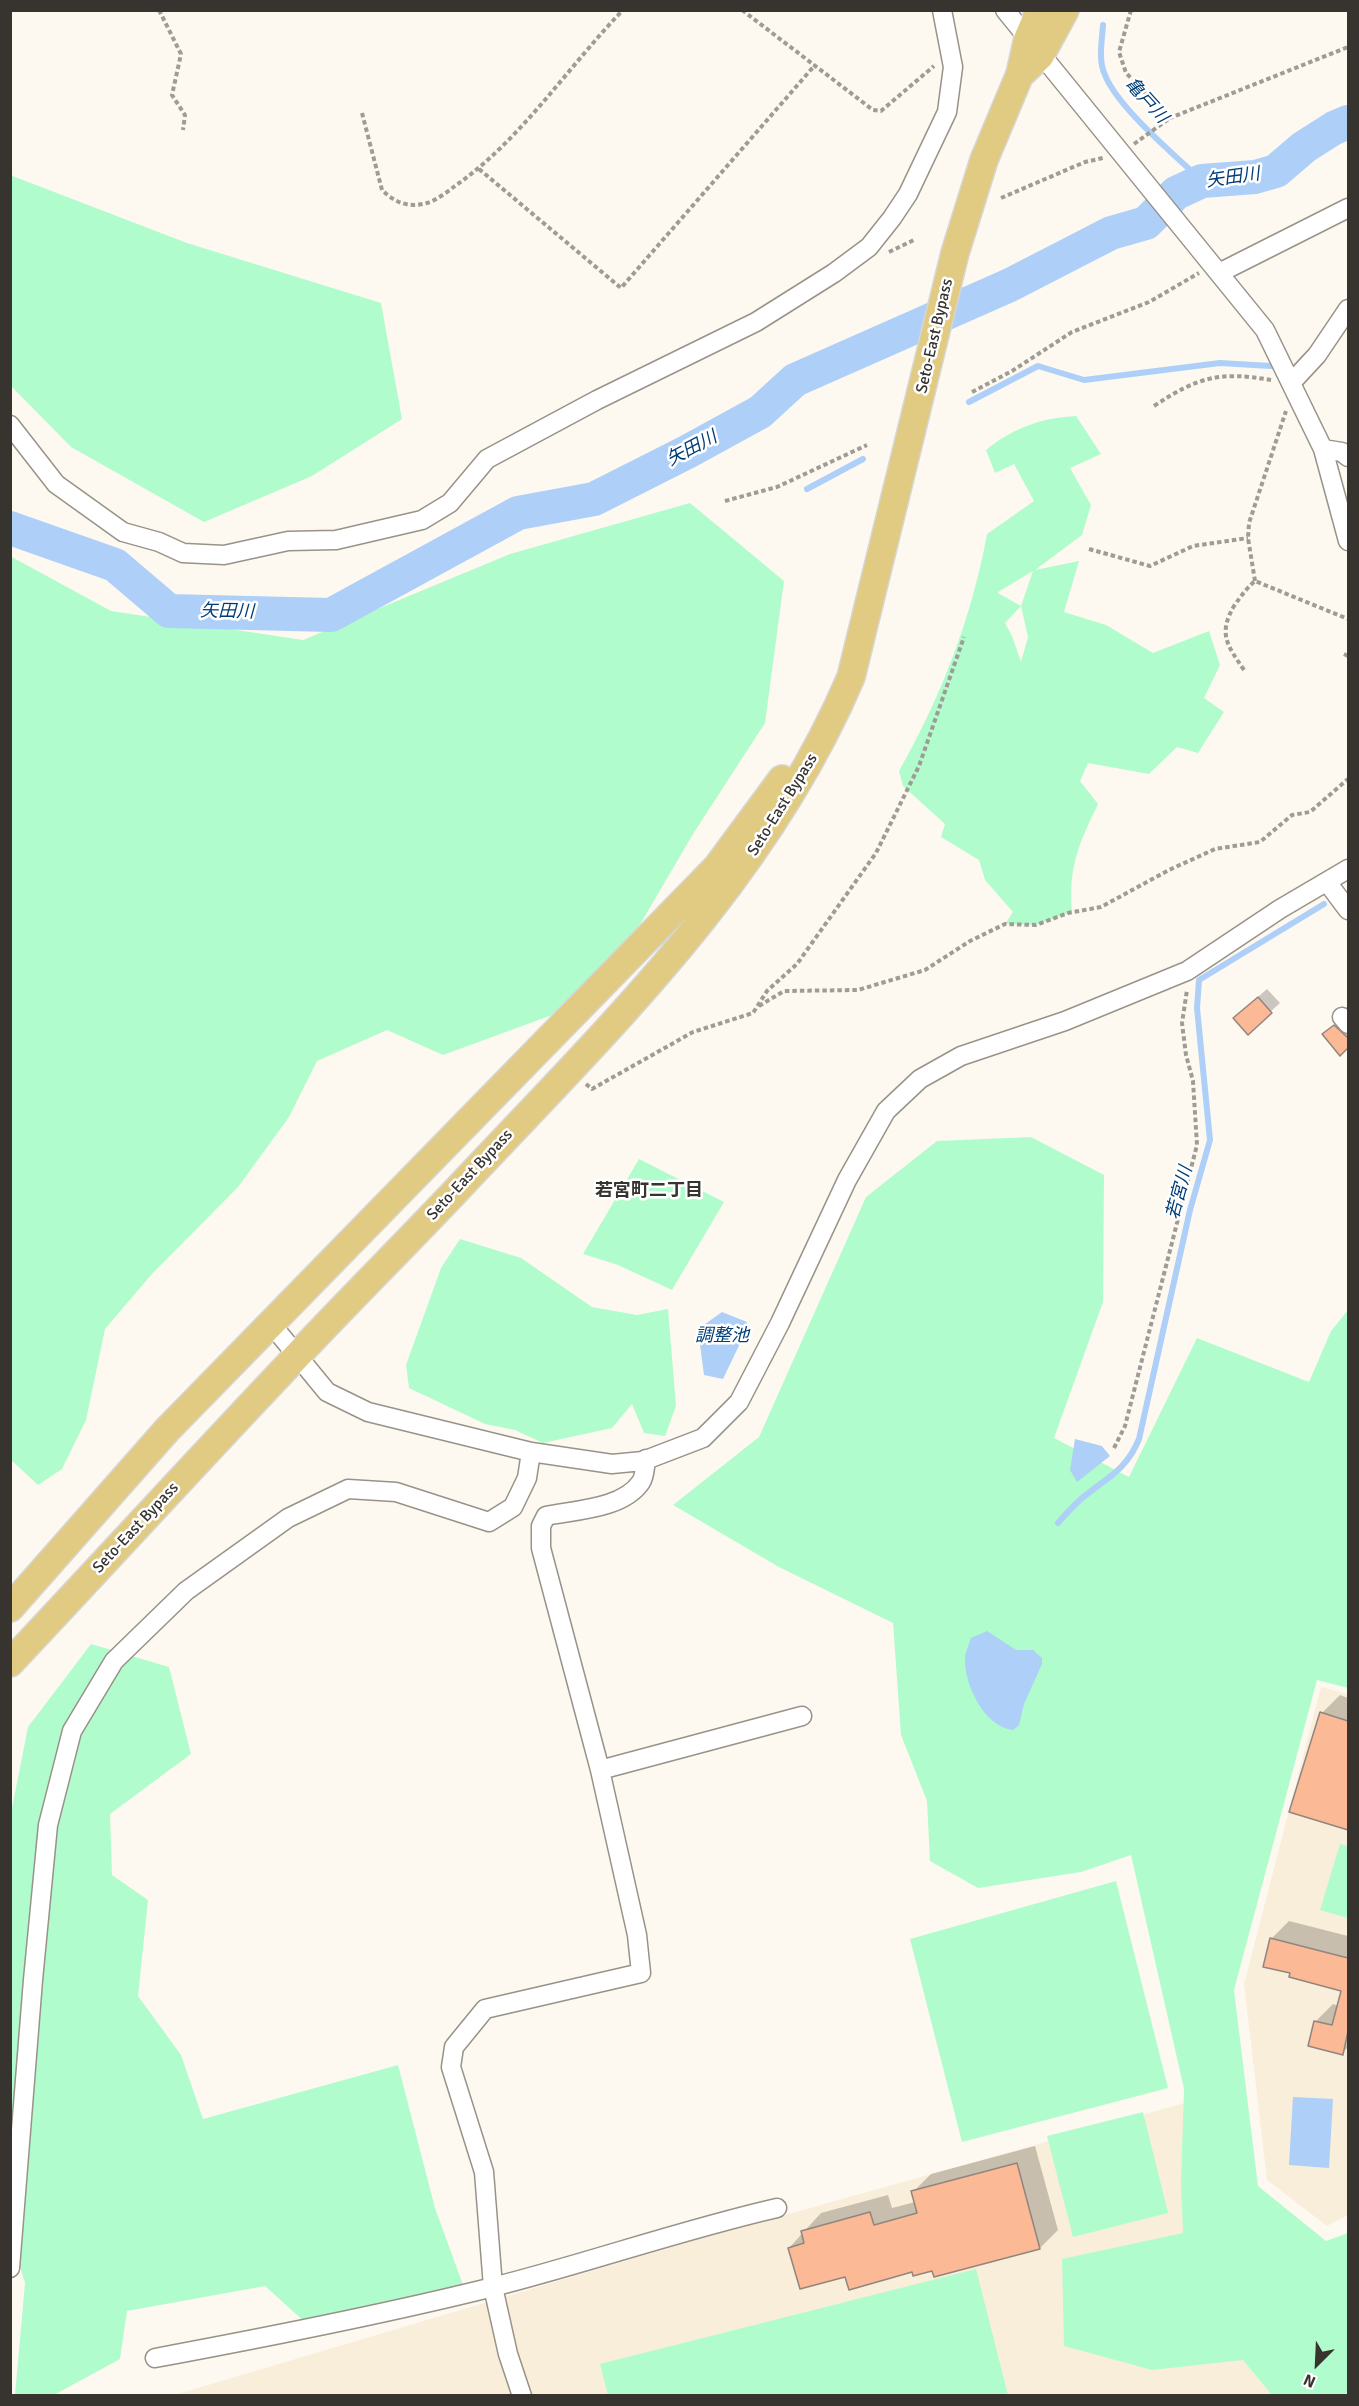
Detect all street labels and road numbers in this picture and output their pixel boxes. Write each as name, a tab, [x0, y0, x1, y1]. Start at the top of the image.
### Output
street label: Seto-East Bypass	[912, 277, 958, 395]
street label: Seto-East Bypass	[744, 750, 822, 860]
street label: Seto-East Bypass	[423, 1126, 517, 1224]
street label: Seto-East Bypass	[89, 1479, 183, 1577]

